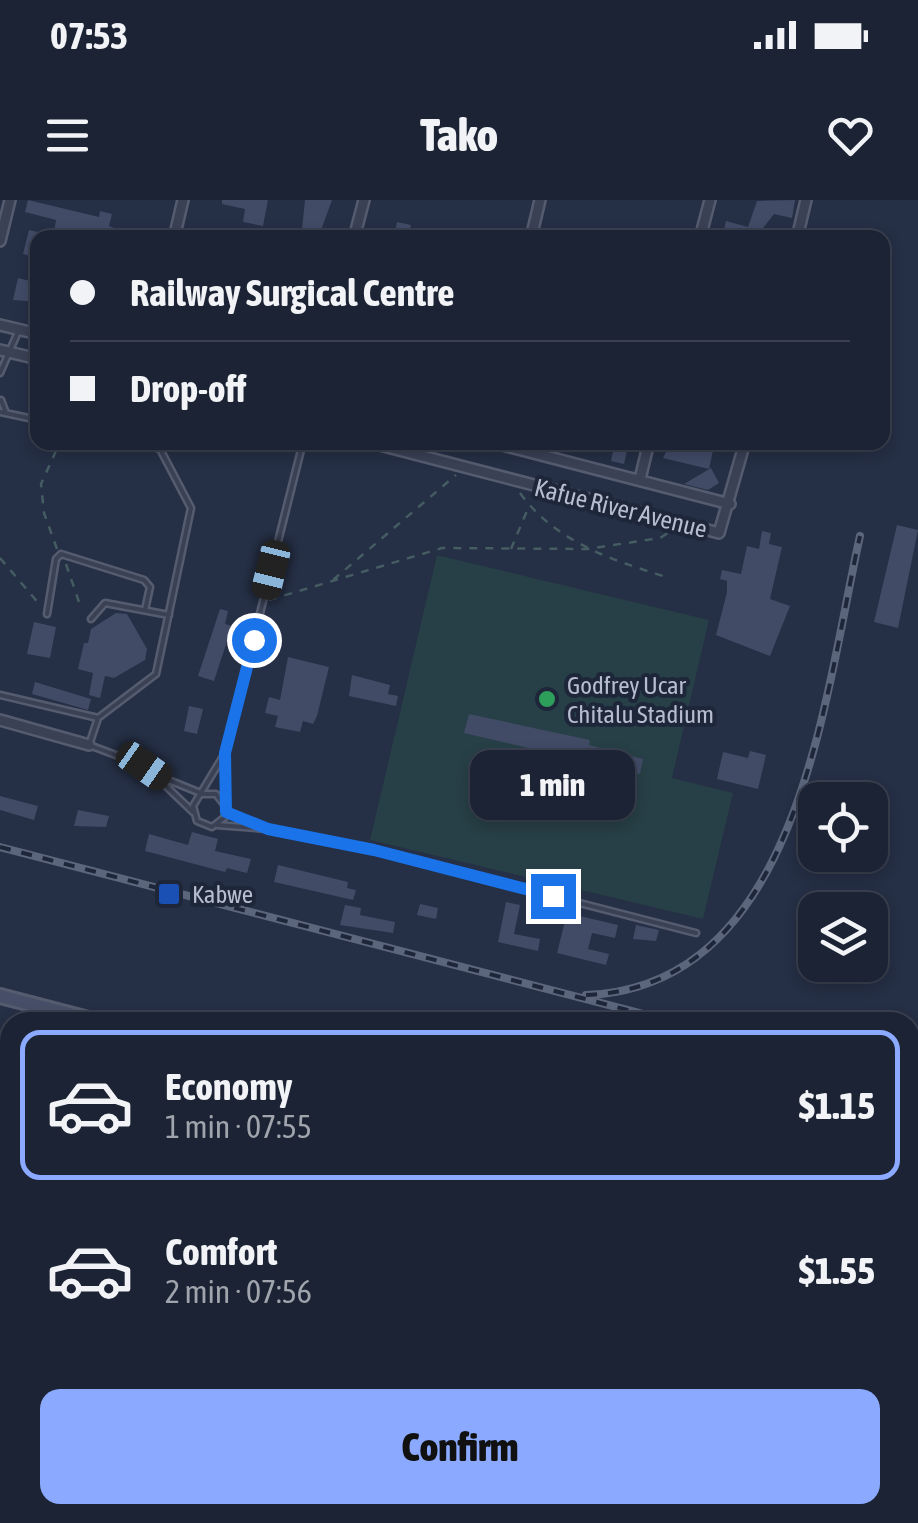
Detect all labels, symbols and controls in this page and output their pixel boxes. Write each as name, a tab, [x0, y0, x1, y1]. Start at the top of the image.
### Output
text: 07:53	[50, 14, 128, 57]
icon: menu	[40, 108, 95, 163]
icon: heart	[823, 108, 878, 163]
text: Tako	[420, 109, 498, 161]
text: Railway Surgical Centre	[130, 271, 455, 314]
text: Drop-off	[130, 367, 246, 410]
street label: Kafue River Avenue	[532, 473, 710, 543]
car	[249, 537, 293, 603]
route start	[232, 618, 277, 663]
place label: Godfrey Ucar Chitalu Stadium	[567, 671, 714, 728]
marker: Godfrey Ucar Chitalu Stadium	[536, 688, 558, 710]
car	[111, 737, 177, 795]
callout: 1 min	[470, 751, 636, 821]
text: 1 min	[520, 766, 585, 803]
map controls	[798, 782, 888, 982]
button: locate	[798, 782, 888, 872]
route end	[531, 874, 576, 919]
place label: Kabwe	[192, 880, 253, 908]
marker: Kabwe	[156, 881, 182, 907]
button: layers	[798, 892, 888, 982]
icon: car	[45, 1060, 135, 1150]
text: Economy	[165, 1065, 292, 1108]
text: $1.15	[799, 1084, 875, 1127]
text: 1 min · 07:55	[165, 1108, 312, 1145]
icon: car	[45, 1225, 135, 1315]
text: Comfort	[165, 1230, 277, 1273]
text: $1.55	[799, 1249, 875, 1292]
text: 2 min · 07:56	[165, 1273, 312, 1310]
button: Confirm	[40, 1389, 880, 1504]

